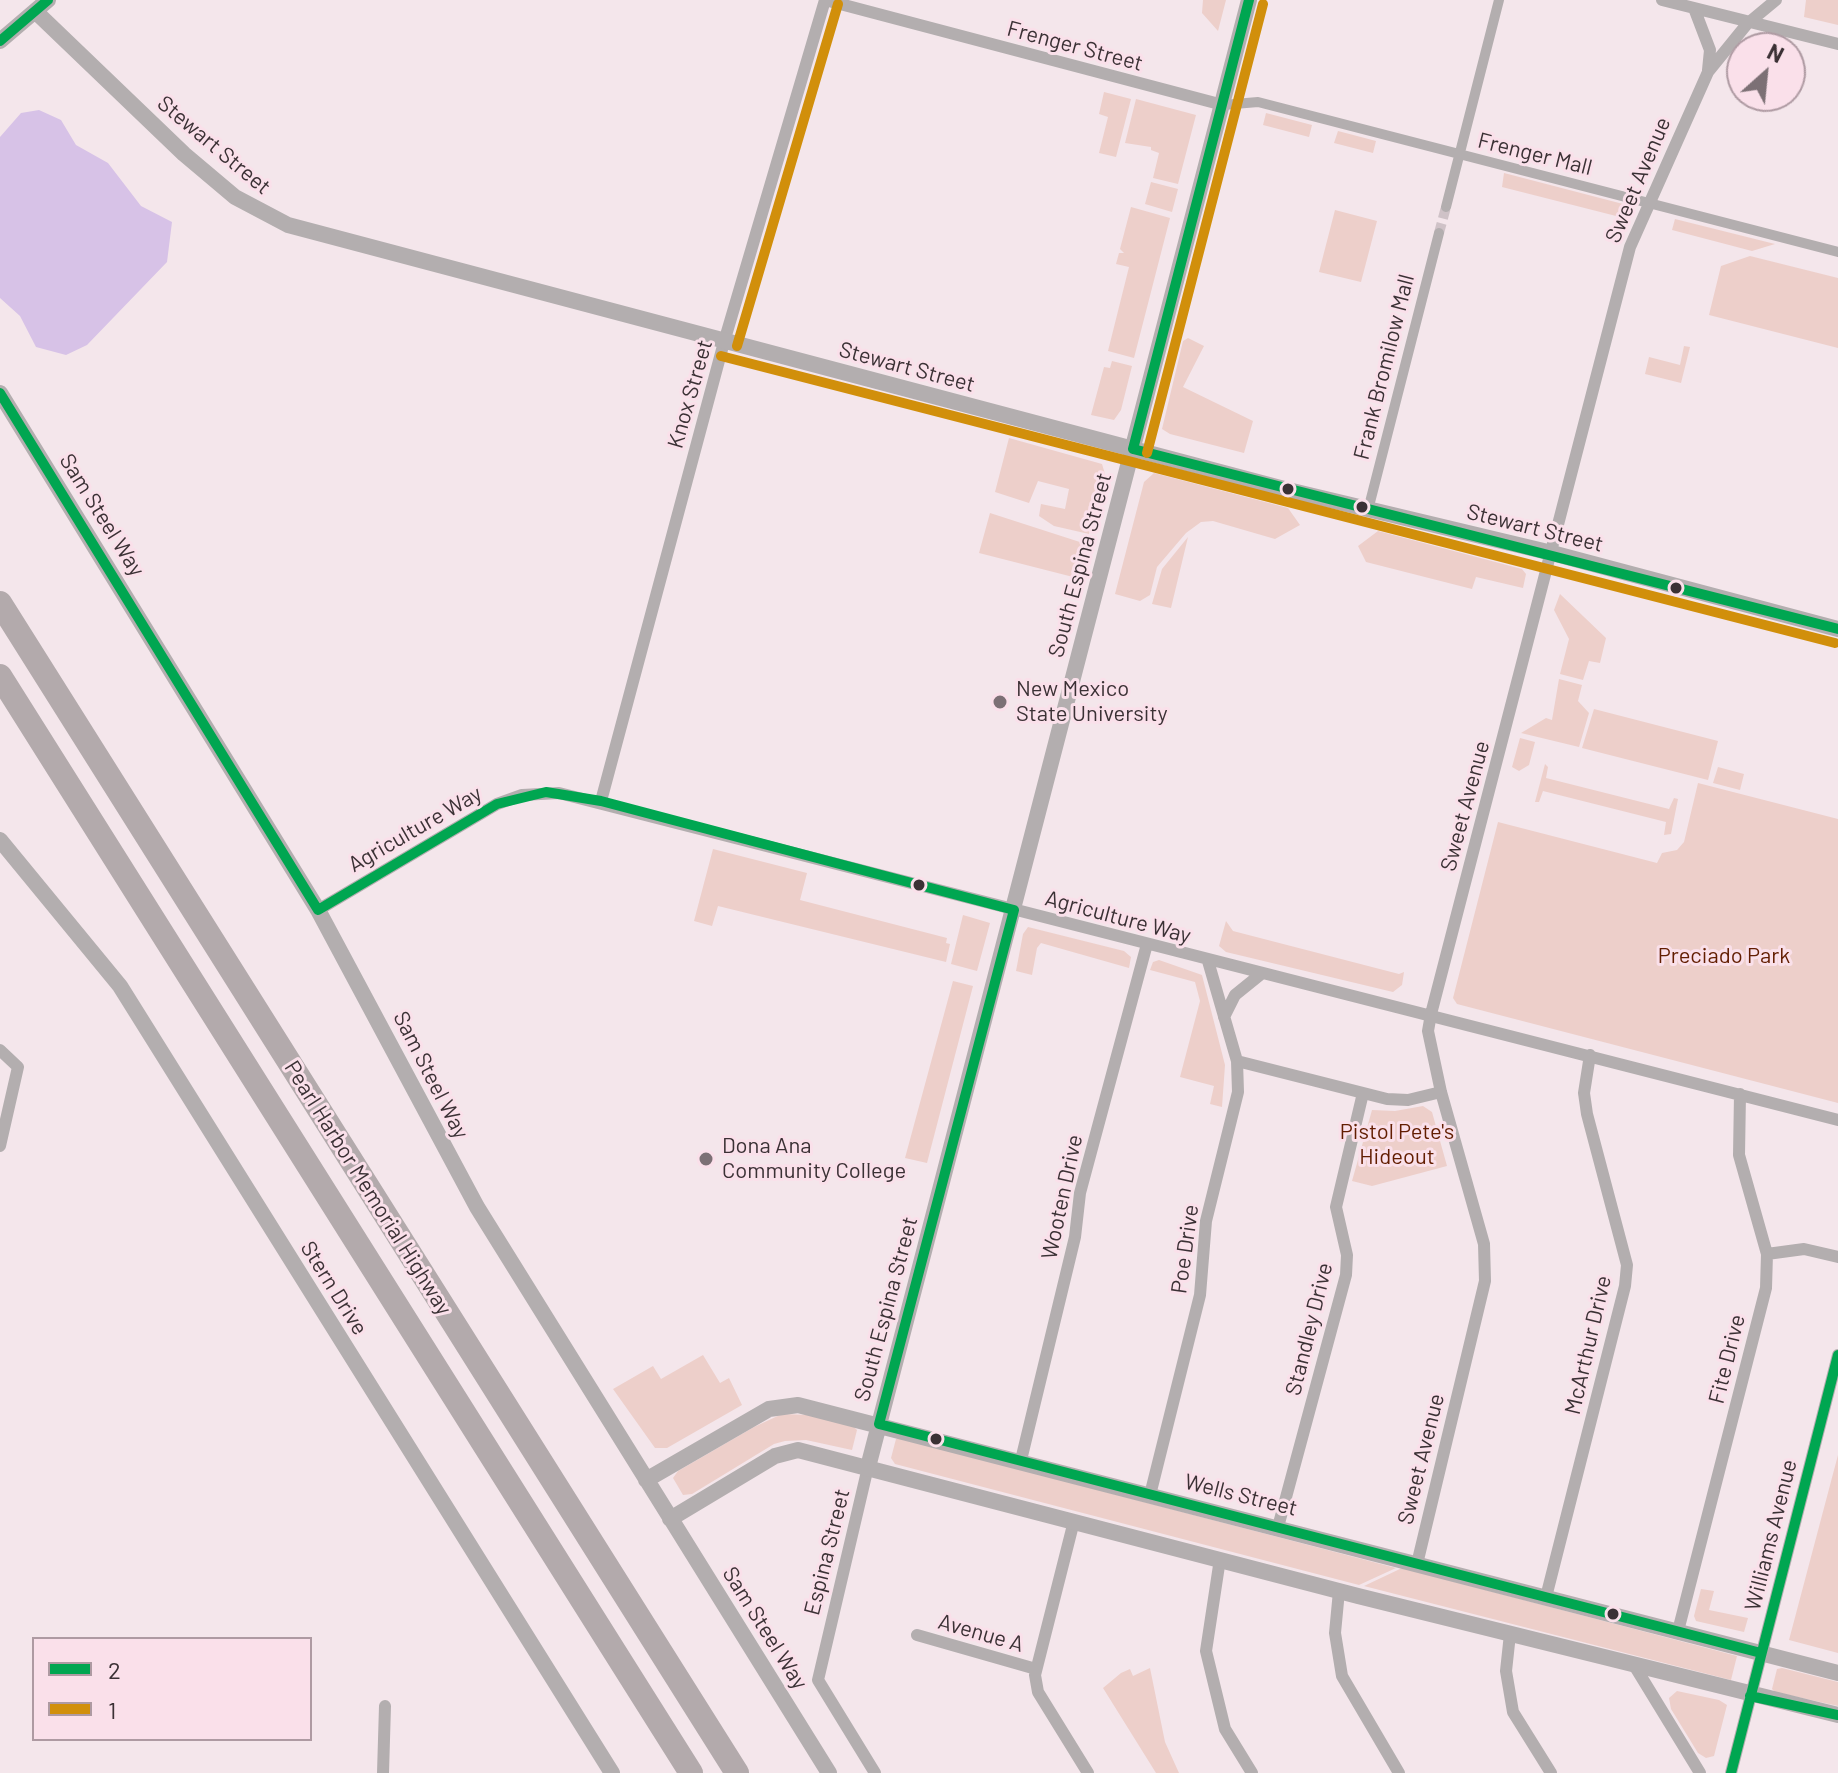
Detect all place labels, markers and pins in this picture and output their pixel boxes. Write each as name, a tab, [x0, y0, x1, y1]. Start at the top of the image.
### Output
unlabelled marker	[1280, 481, 1296, 497]
unlabelled marker	[1354, 499, 1370, 515]
unlabelled marker	[1668, 580, 1684, 596]
place label: New Mexico State University	[1016, 676, 1168, 728]
marker: New Mexico State University	[991, 693, 1009, 711]
unlabelled marker	[911, 877, 927, 893]
place label: Dona Ana Community College	[722, 1133, 906, 1184]
marker: Dona Ana Community College	[697, 1150, 715, 1168]
unlabelled marker	[928, 1431, 944, 1447]
unlabelled marker	[1605, 1606, 1621, 1622]

